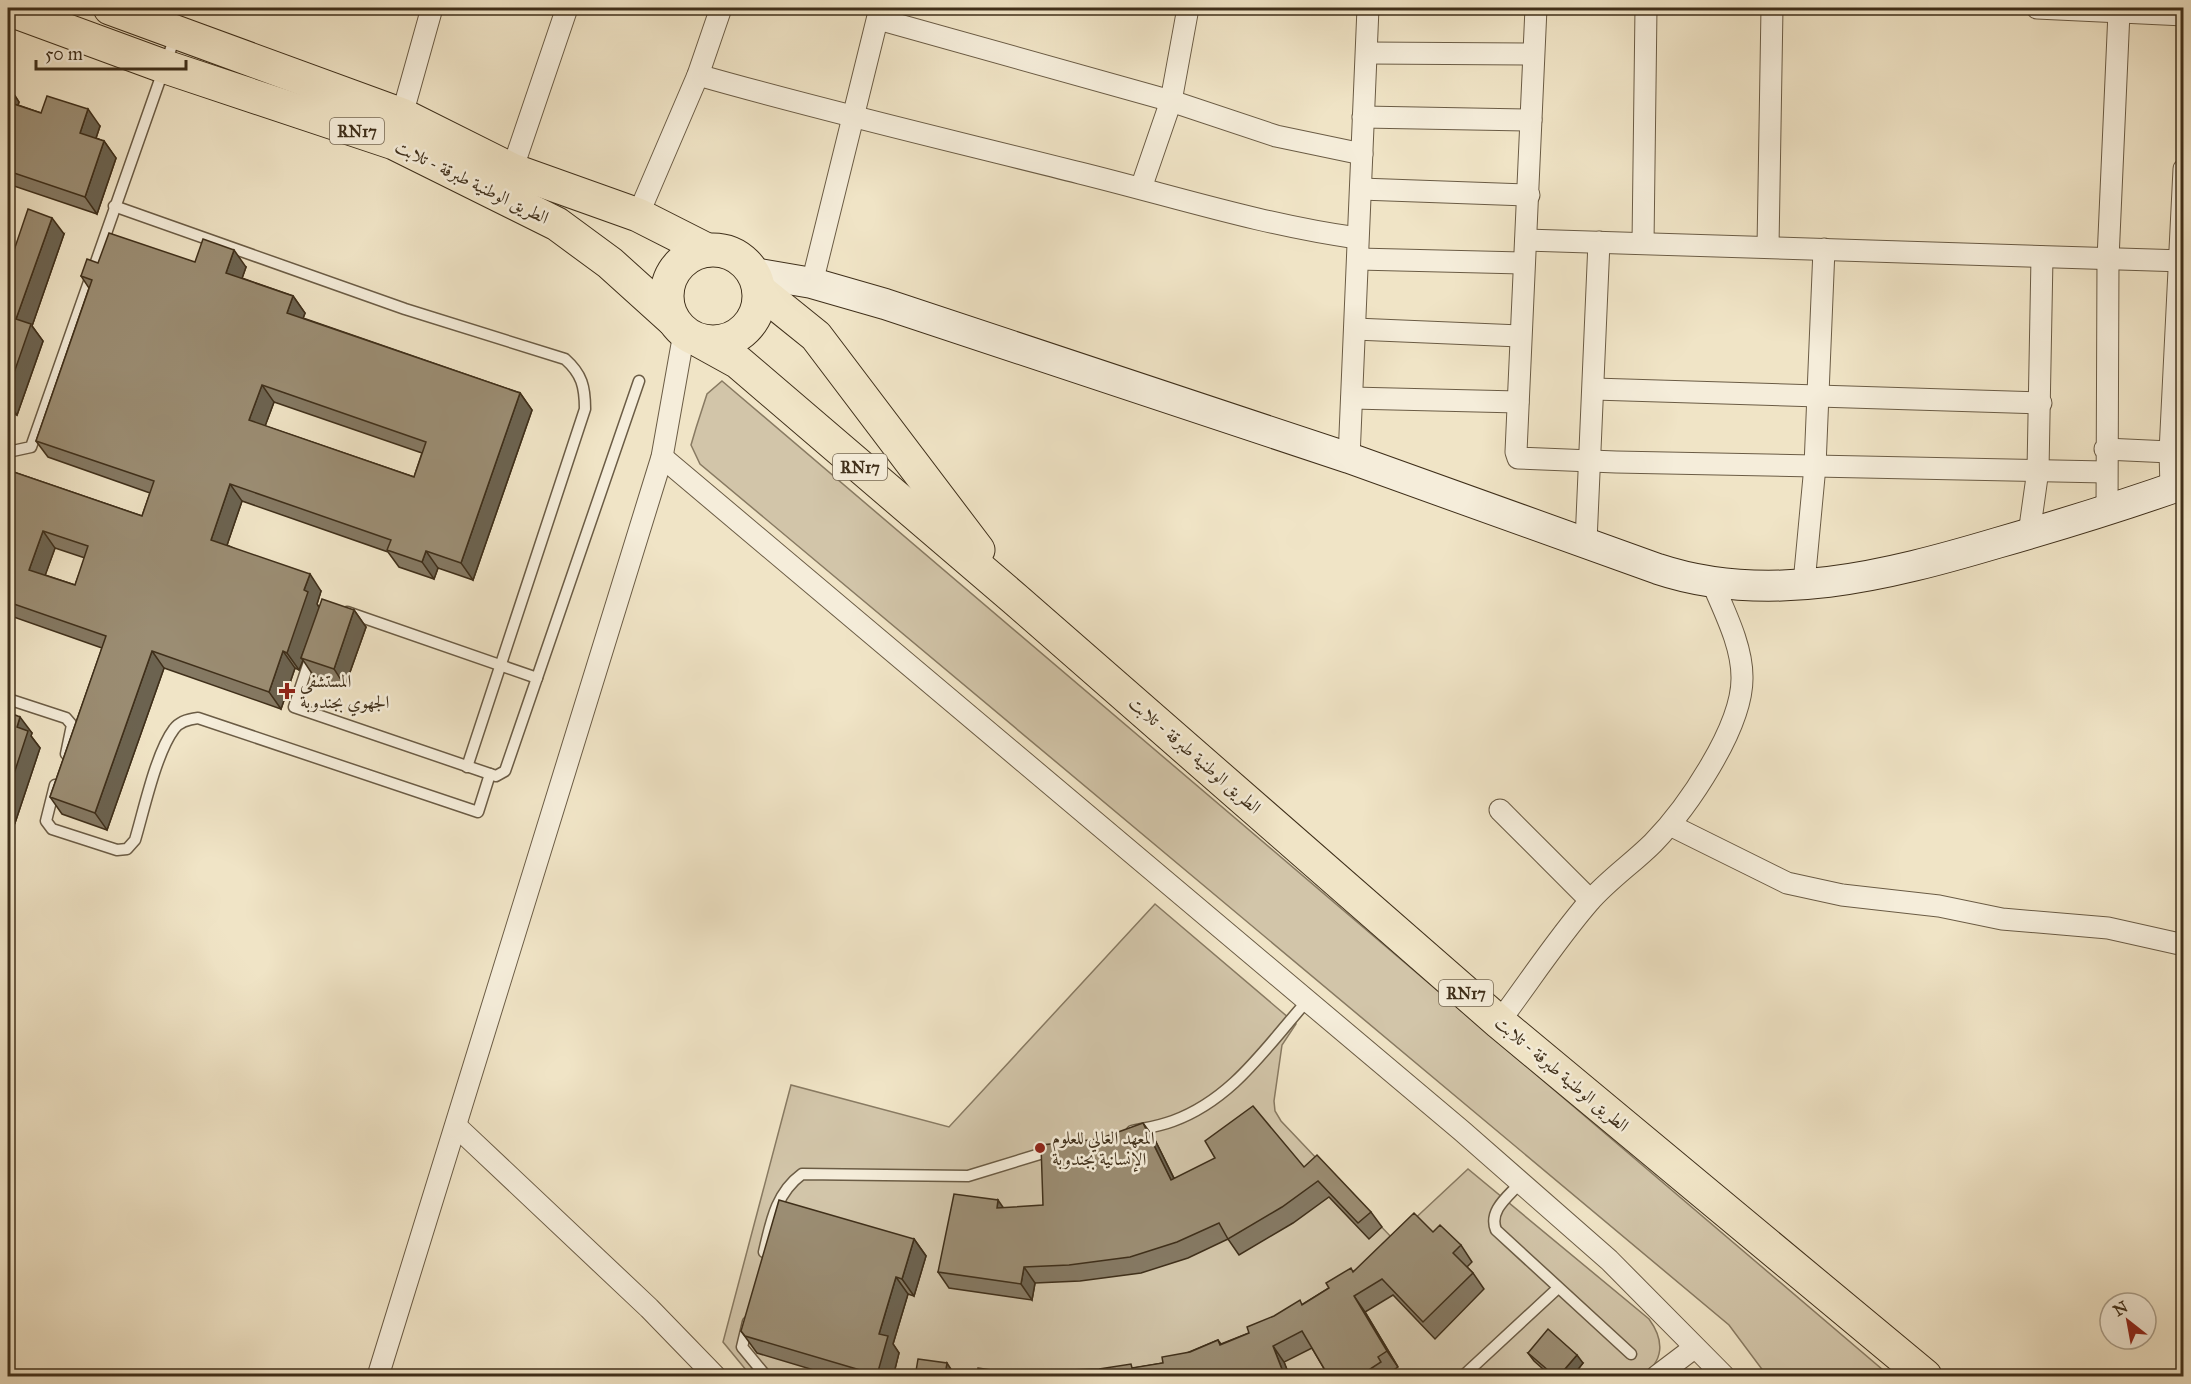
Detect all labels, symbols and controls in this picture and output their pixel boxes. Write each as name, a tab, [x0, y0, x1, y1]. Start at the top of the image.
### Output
scale bar	[36, 33, 186, 71]
text: 50 m	[45, 43, 83, 65]
road number: RN17	[330, 118, 384, 144]
street label: الطريق الوطنية طبرقة - تلابت	[391, 135, 552, 230]
road number: RN17	[833, 454, 887, 480]
place label: المستشفى الجهوي بجندوبة	[300, 670, 390, 717]
marker: المستشفى الجهوي بجندوبة	[278, 682, 296, 700]
street label: الطريق الوطنية طبرقة - تلابت	[1124, 692, 1266, 819]
road number: RN17	[1439, 980, 1493, 1006]
street label: الطريق الوطنية طبرقة - تلابت	[1490, 1012, 1634, 1137]
place label: المعهد العالي للعلوم الإنسانية بجندوبة	[1052, 1127, 1155, 1172]
marker: المعهد العالي للعلوم الإنسانية بجندوبة	[1033, 1141, 1047, 1155]
north arrow	[2098, 1291, 2158, 1351]
text: N	[2110, 1297, 2132, 1320]

